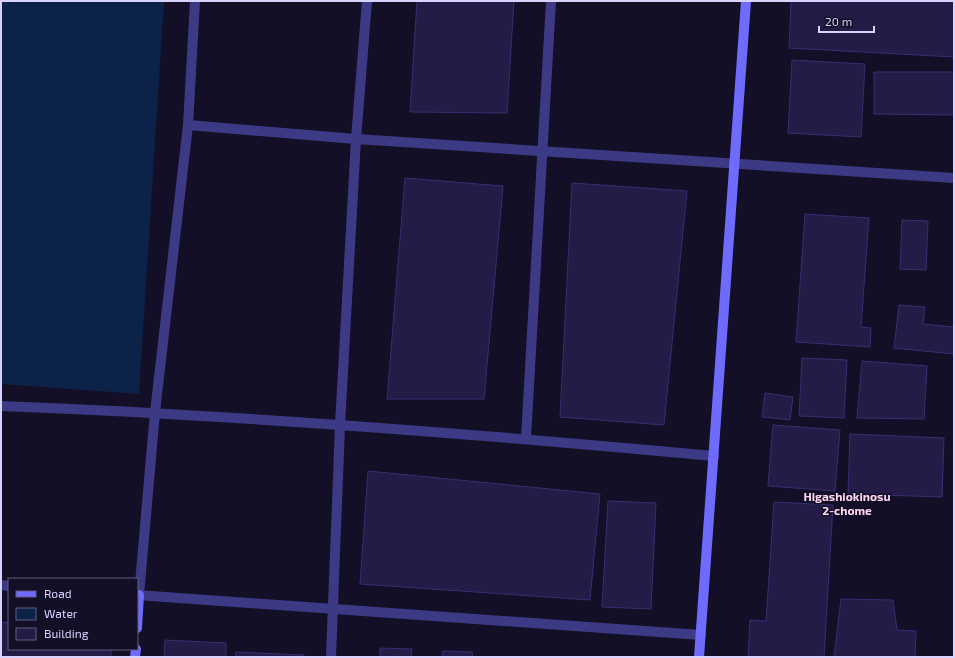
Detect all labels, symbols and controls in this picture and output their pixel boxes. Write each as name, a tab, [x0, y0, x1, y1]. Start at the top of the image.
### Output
scale bar	[819, 8, 874, 34]
text: 20 m	[825, 14, 852, 28]
district label: Higashiokinosu 2-chome	[803, 489, 891, 517]
legend	[8, 578, 138, 650]
text: Road	[44, 586, 72, 600]
text: Water	[44, 606, 78, 620]
text: Building	[44, 626, 89, 640]

